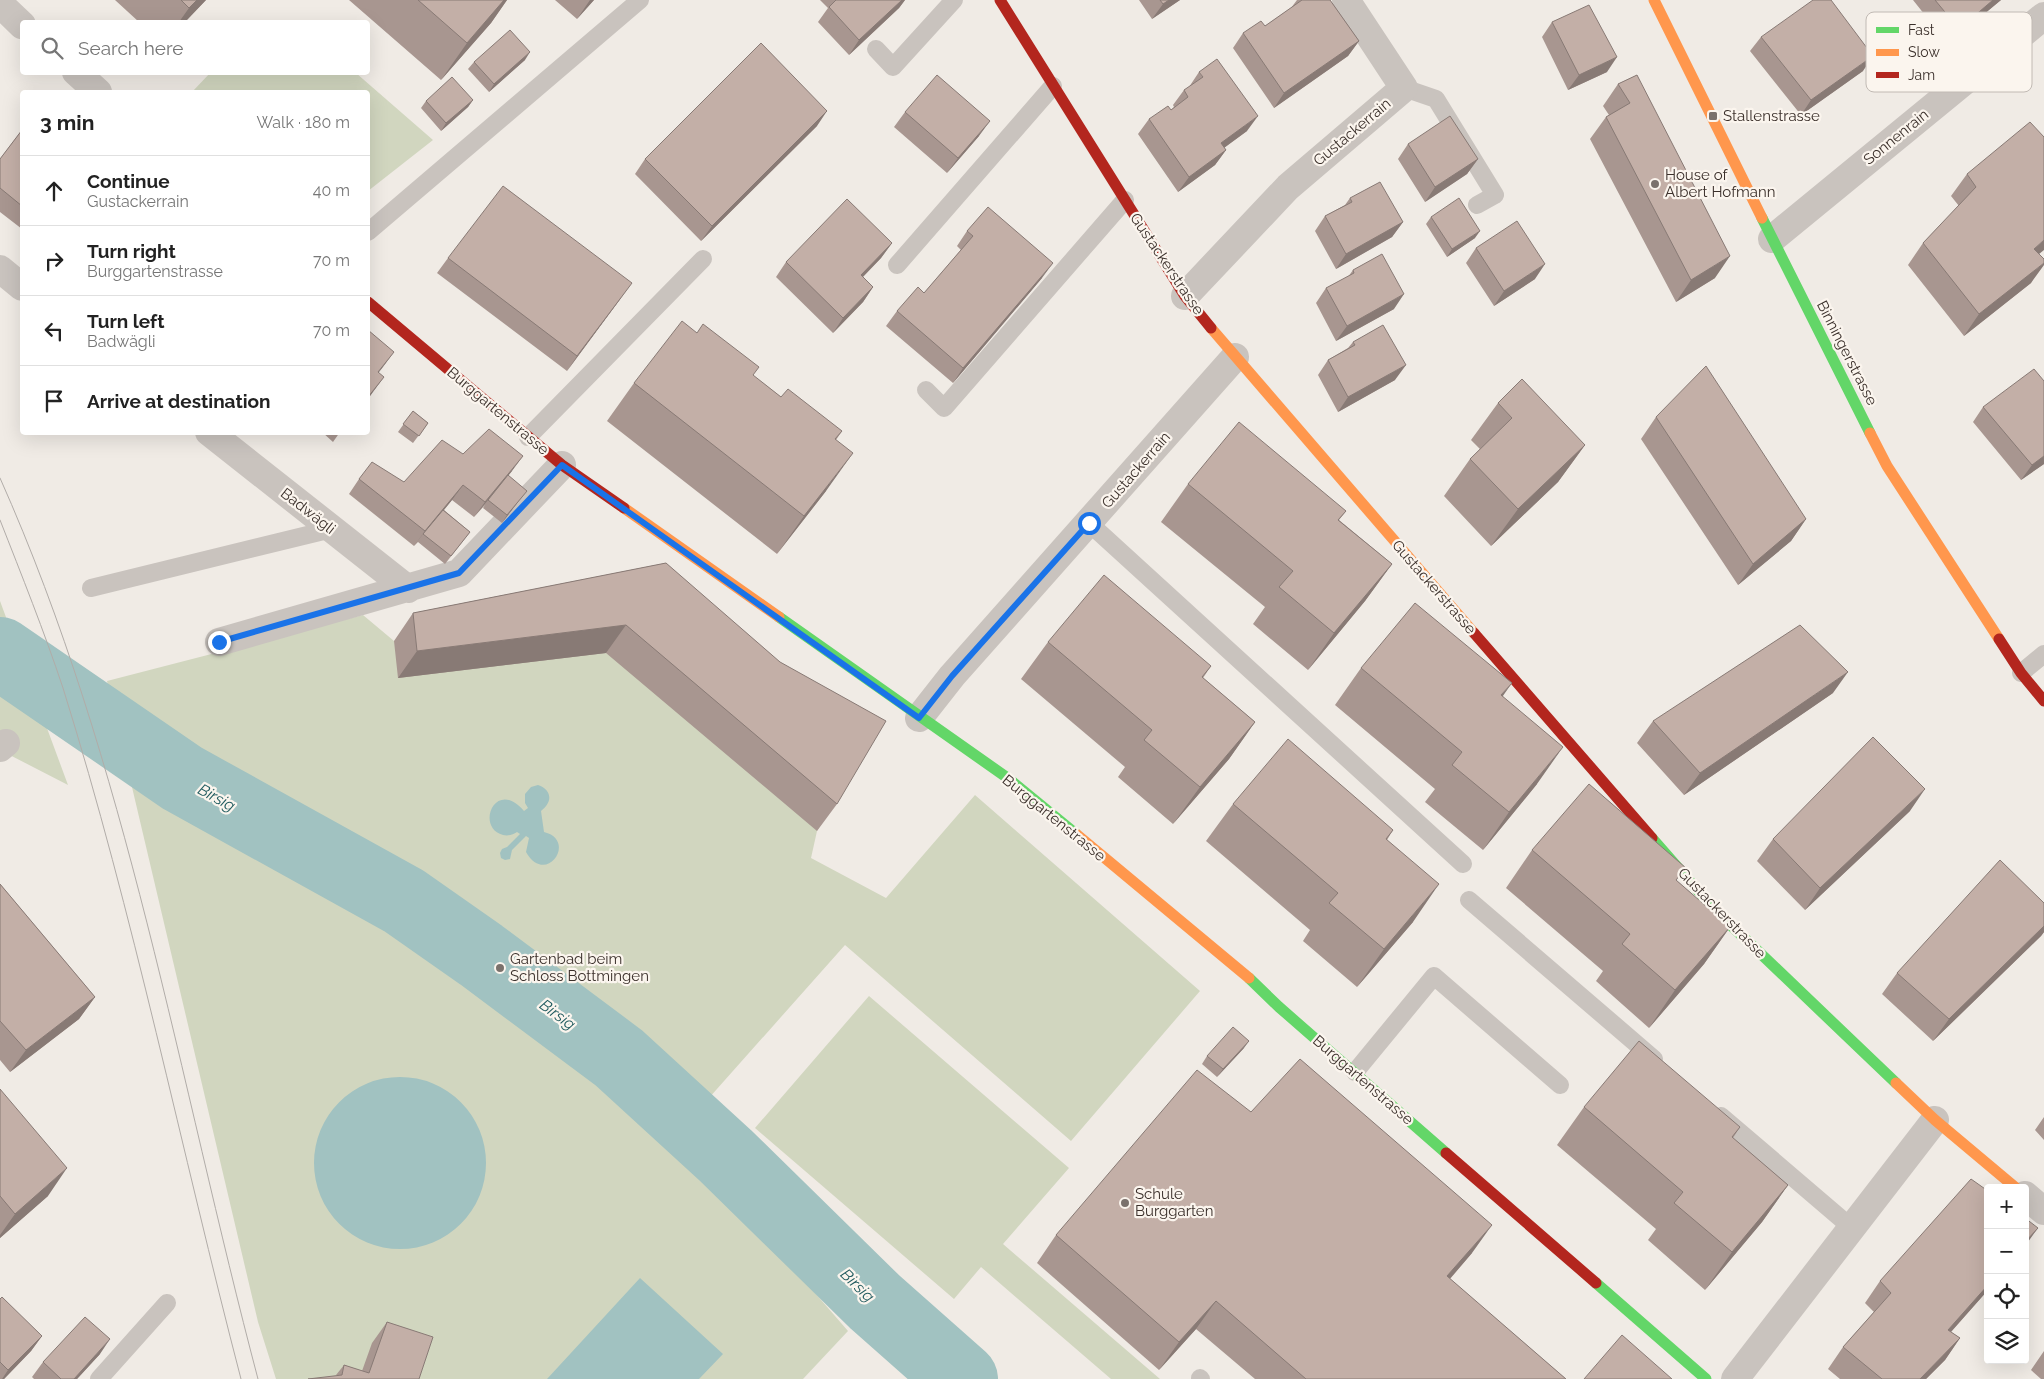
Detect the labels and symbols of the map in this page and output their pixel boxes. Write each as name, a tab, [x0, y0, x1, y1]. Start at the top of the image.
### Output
legend	[1866, 12, 2032, 92]
text: Fast	[1908, 22, 1935, 38]
text: Slow	[1908, 44, 1940, 60]
text: Jam	[1908, 67, 1935, 83]
street label: Gustackerrain	[1310, 94, 1394, 170]
street label: Sonnenrain	[1860, 105, 1932, 169]
place label: Stallenstrasse	[1723, 107, 1820, 125]
marker: Stallenstrasse	[1707, 110, 1719, 122]
place label: House of Albert Hofmann	[1665, 166, 1776, 201]
marker: House of Albert Hofmann	[1649, 178, 1661, 190]
street label: Gustackerstrasse	[1126, 210, 1208, 318]
street label: Binningerstrasse	[1813, 298, 1881, 409]
street label: Burggartenstrasse	[443, 363, 553, 459]
street label: Gustackerrain	[1098, 428, 1174, 512]
street label: Badwägli	[277, 484, 339, 538]
route start	[1078, 512, 1101, 535]
street label: Gustackerstrasse	[1388, 536, 1480, 638]
route end	[208, 631, 231, 654]
street label: Burggartenstrasse	[999, 771, 1109, 865]
water label: Birsig	[195, 780, 239, 816]
street label: Gustackerstrasse	[1674, 864, 1770, 962]
place label: Gartenbad beim Schloss Bottmingen	[510, 950, 649, 985]
marker: Gartenbad beim Schloss Bottmingen	[494, 962, 506, 974]
water label: Birsig	[536, 995, 580, 1034]
street label: Burggartenstrasse	[1309, 1031, 1417, 1129]
place label: Schule Burggarten	[1135, 1185, 1213, 1220]
marker: Schule Burggarten	[1119, 1197, 1131, 1209]
water label: Birsig	[837, 1265, 879, 1306]

